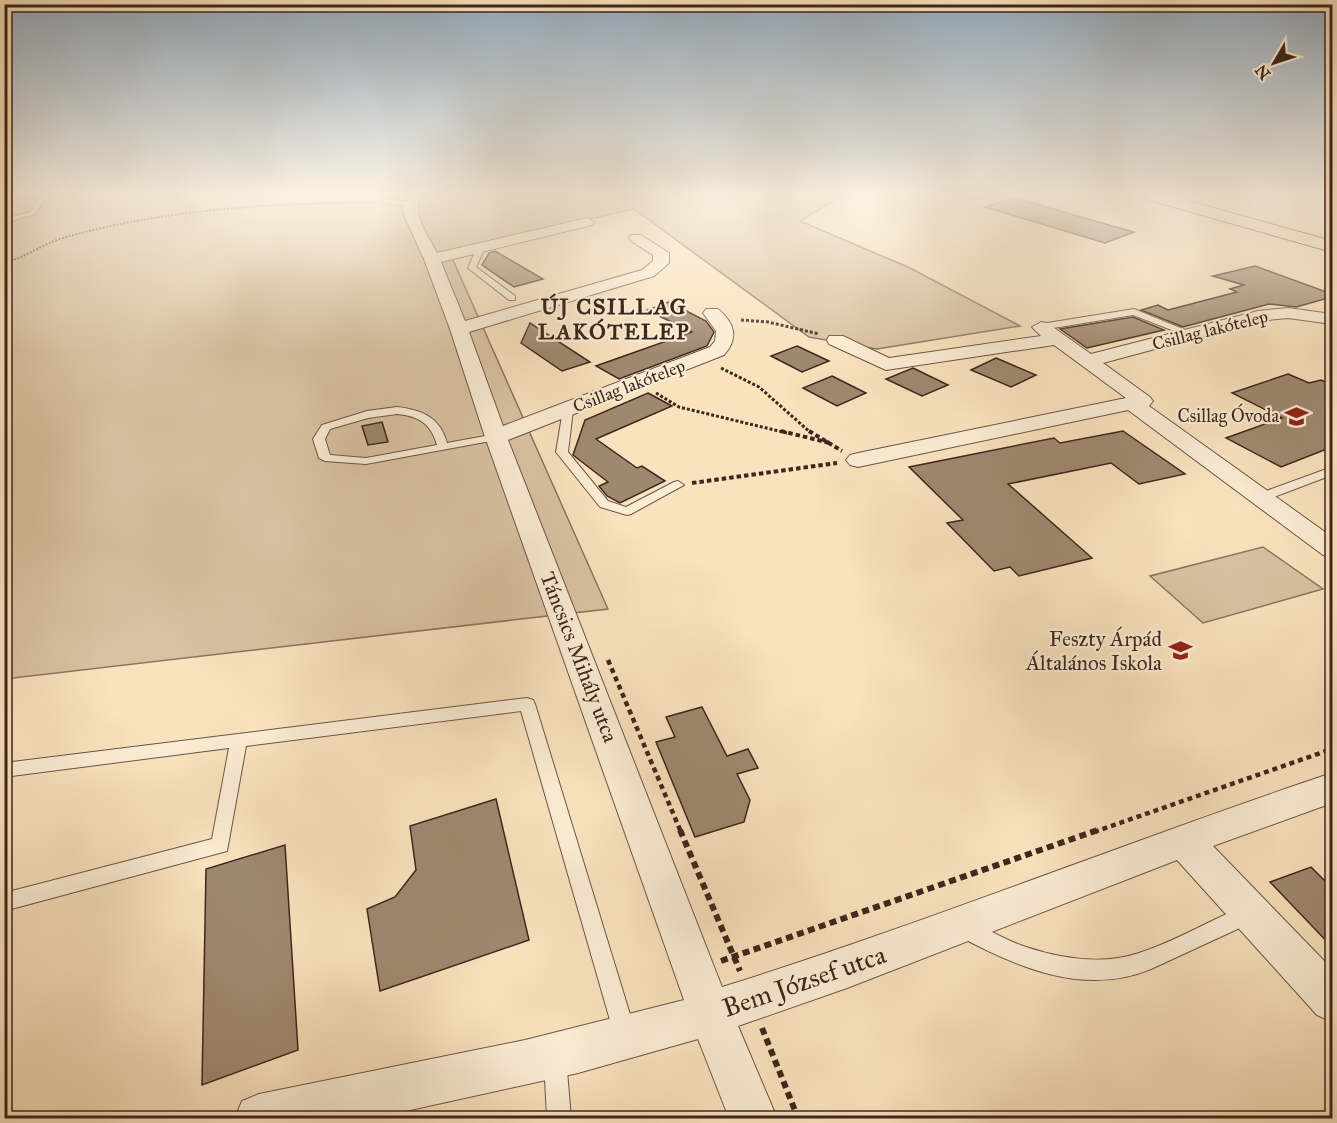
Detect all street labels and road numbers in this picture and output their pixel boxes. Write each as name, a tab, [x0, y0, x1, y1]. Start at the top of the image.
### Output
street label: Csillag lakótelep	[1150, 305, 1270, 356]
street label: Csillag lakótelep	[570, 355, 689, 418]
street label: Táncsics Mihály utca	[534, 568, 624, 746]
street label: Bem József utca	[718, 938, 890, 1024]

